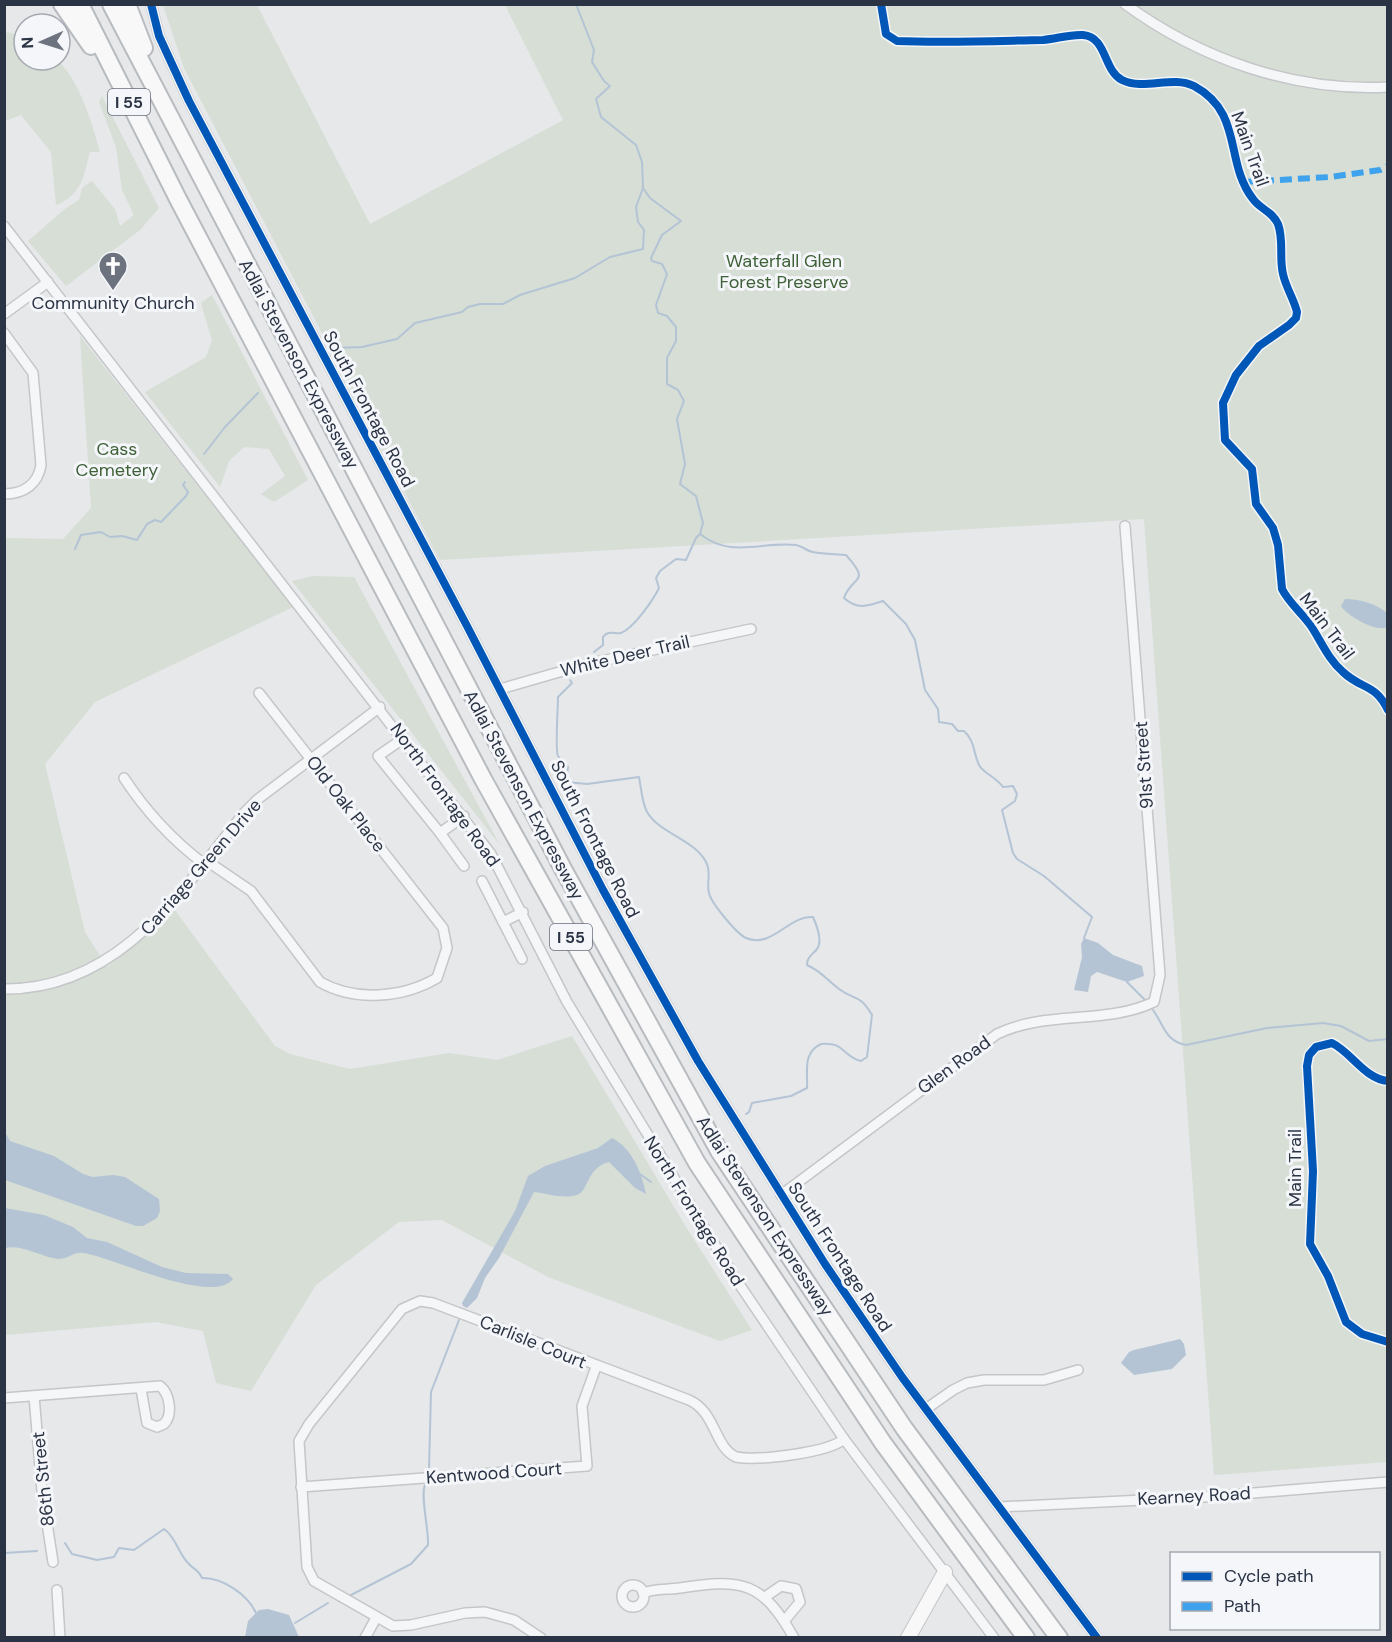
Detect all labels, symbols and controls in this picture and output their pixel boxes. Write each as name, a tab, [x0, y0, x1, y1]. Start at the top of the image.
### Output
north arrow	[12, 12, 72, 72]
text: N	[17, 36, 38, 49]
road number: I 55	[108, 89, 150, 115]
street label: Main Trail	[1225, 108, 1275, 190]
park label: Waterfall Glen Forest Preserve	[719, 249, 849, 294]
church icon: Community Church	[97, 250, 129, 292]
street label: Adlai Stevenson Expressway	[233, 255, 365, 473]
place label: Community Church	[31, 291, 195, 315]
street label: South Frontage Road	[318, 327, 420, 491]
park label: Cass Cemetery	[76, 437, 158, 482]
street label: Main Trail	[1294, 588, 1360, 664]
street label: White Deer Trail	[558, 629, 692, 683]
street label: Adlai Stevenson Expressway	[458, 686, 590, 904]
street label: North Frontage Road	[385, 718, 505, 872]
street label: 91st Street	[1129, 720, 1159, 810]
street label: Old Oak Place	[301, 751, 391, 857]
street label: South Frontage Road	[545, 756, 645, 922]
street label: Carriage Green Drive	[135, 794, 267, 940]
road number: I 55	[550, 924, 592, 950]
street label: Glen Road	[913, 1030, 995, 1100]
street label: Adlai Stevenson Expressway	[691, 1111, 839, 1321]
street label: Main Trail	[1283, 1129, 1307, 1207]
street label: North Frontage Road	[638, 1132, 750, 1290]
street label: South Frontage Road	[783, 1177, 897, 1337]
street label: Carlisle Court	[476, 1310, 590, 1374]
street label: 86th Street	[26, 1430, 60, 1528]
street label: Kentwood Court	[425, 1456, 563, 1490]
street label: Kearney Road	[1137, 1481, 1251, 1511]
legend	[1170, 1552, 1380, 1630]
text: Cycle path	[1224, 1564, 1314, 1588]
text: Path	[1224, 1594, 1261, 1618]

